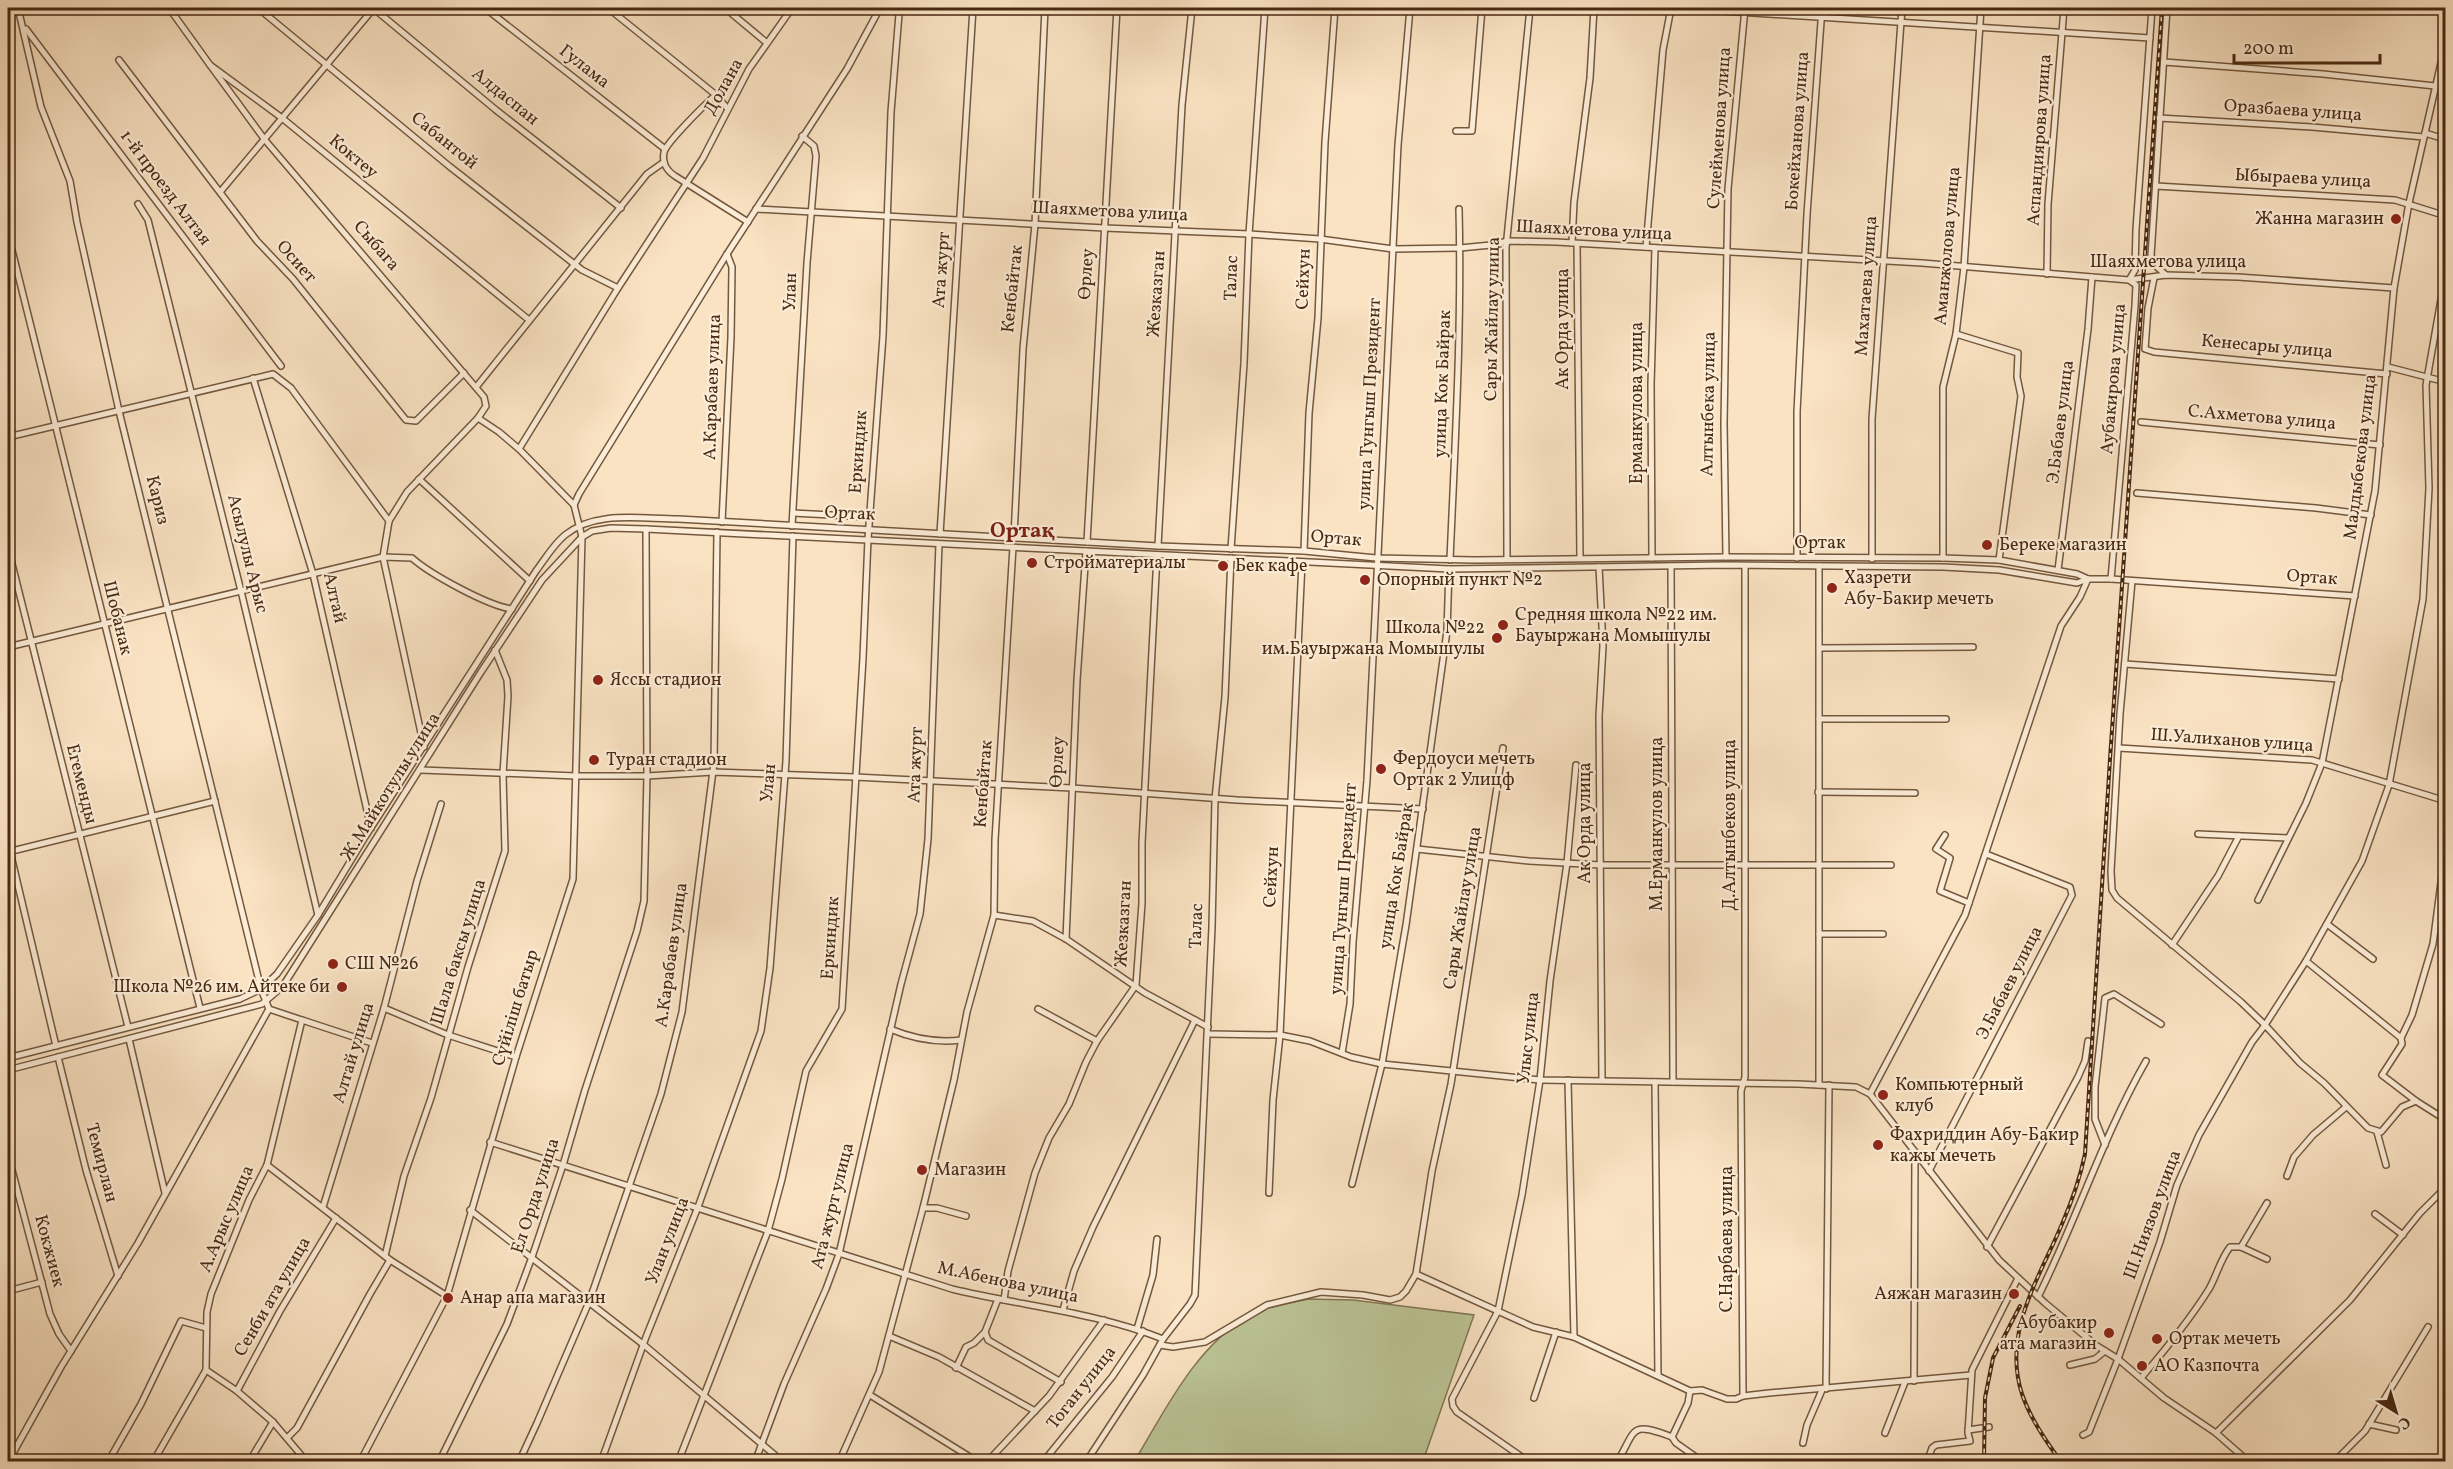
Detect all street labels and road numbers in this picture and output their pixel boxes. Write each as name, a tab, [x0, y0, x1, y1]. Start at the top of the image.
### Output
street label: Гулама	[553, 39, 615, 95]
street label: Сулейменова улица	[1702, 46, 1738, 210]
street label: Бокейханова улица	[1780, 50, 1816, 211]
street label: Аспандиярова улица	[2022, 53, 2058, 227]
street label: Долана	[698, 54, 750, 120]
street label: Алдаспан	[466, 62, 544, 132]
street label: Оразбаева улица	[2223, 94, 2363, 128]
street label: Сабантой	[405, 106, 483, 176]
street label: 1-й проезд Алтая	[113, 125, 217, 251]
street label: Коктеу	[323, 129, 383, 185]
street label: Ыбыраева улица	[2234, 163, 2372, 195]
street label: Аманжолова улица	[1929, 166, 1967, 326]
street label: Шаяхметова улица	[1031, 195, 1189, 229]
street label: Шаяхметова улица	[1515, 214, 1673, 248]
street label: Сыбага	[347, 215, 405, 277]
street label: Махатаева улица	[1850, 215, 1884, 357]
street label: Ата журт	[927, 231, 957, 309]
street label: Осиет	[270, 235, 322, 289]
street label: Сары Жайлау улица	[1479, 237, 1507, 401]
street label: Кенбайтак	[996, 244, 1030, 334]
street label: Өрлеу	[1073, 247, 1101, 301]
street label: Сейхун	[1290, 248, 1318, 310]
street label: Жезказган	[1141, 250, 1173, 338]
street label: Шаяхметова улица	[2090, 250, 2246, 275]
street label: Талас	[1219, 255, 1245, 301]
street label: Ак Орда улица	[1551, 268, 1576, 390]
street label: Улан	[778, 272, 804, 312]
street label: улица Тунгыш Президент	[1352, 297, 1388, 511]
street label: Аубакирова улица	[2095, 302, 2133, 456]
street label: улица Кок Байрак	[1428, 309, 1458, 458]
street label: А.Карабаев улица	[698, 314, 728, 460]
street label: Ерманкулова улица	[1625, 322, 1650, 484]
street label: Кенесары улица	[2200, 329, 2334, 365]
street label: Алтынбека улица	[1695, 331, 1723, 477]
street label: Э.Бабаев улица	[2041, 359, 2081, 485]
street label: Малдыбекова улица	[2338, 373, 2384, 541]
street label: С.Ахметова улица	[2187, 399, 2337, 437]
street label: Еркиндик	[844, 409, 874, 494]
street label: Кариз	[139, 473, 175, 527]
street label: Асылулы Арыс	[220, 492, 274, 616]
street label: Ортак	[824, 500, 876, 528]
street label: Ортак	[1310, 524, 1363, 554]
street label: Ортак	[1795, 531, 1846, 556]
street label: Ортак	[2286, 564, 2339, 592]
street label: Алтай	[316, 570, 352, 626]
street label: Шобанак	[96, 578, 138, 658]
street label: Ж.Майкотулы улица	[335, 708, 447, 866]
street label: Ш.Уалиханов улица	[2150, 723, 2314, 759]
street label: Ата журт	[902, 726, 930, 804]
street label: Өрлеу	[1044, 735, 1072, 788]
street label: М.Ерманкулов улица	[1645, 737, 1670, 911]
street label: Кенбайтак	[968, 739, 1000, 829]
street label: Д.Алтынбеков улица	[1718, 739, 1743, 911]
street label: Егеменды	[59, 741, 103, 827]
street label: Улан	[755, 762, 783, 803]
street label: Ак Орда улица	[1573, 762, 1598, 884]
street label: улица Тунгыш Президент	[1324, 782, 1364, 996]
street label: улица Кок Байрак	[1373, 801, 1421, 951]
street label: Сары Жайлау улица	[1438, 825, 1488, 991]
street label: Сейхун	[1258, 846, 1286, 908]
street label: Шала баксы улица	[425, 876, 493, 1028]
street label: Жезказган	[1109, 880, 1139, 968]
street label: А.Карабаев улица	[649, 881, 695, 1029]
street label: Еркиндик	[816, 895, 846, 980]
street label: Талас	[1184, 903, 1210, 949]
street label: Э.Бабаев улица	[1971, 922, 2049, 1044]
street label: Сүйіліш батыр	[486, 947, 546, 1069]
street label: Улыс улица	[1512, 990, 1546, 1086]
street label: Алтай улица	[327, 999, 381, 1107]
street label: Темирлан	[78, 1121, 124, 1205]
street label: Ел Орда улица	[506, 1135, 566, 1257]
street label: Ата журт улица	[805, 1140, 861, 1272]
street label: Ш.Ниязов улица	[2118, 1147, 2188, 1283]
street label: А.Арыс улица	[193, 1162, 261, 1276]
street label: С.Нарбаева улица	[1715, 1166, 1740, 1312]
street label: Улан улица	[640, 1194, 696, 1288]
street label: Кокжиек	[27, 1212, 71, 1290]
street label: Сенби ата улица	[229, 1232, 318, 1362]
street label: М.Абенова улица	[935, 1256, 1081, 1310]
street label: Тоган улица	[1041, 1341, 1123, 1435]

